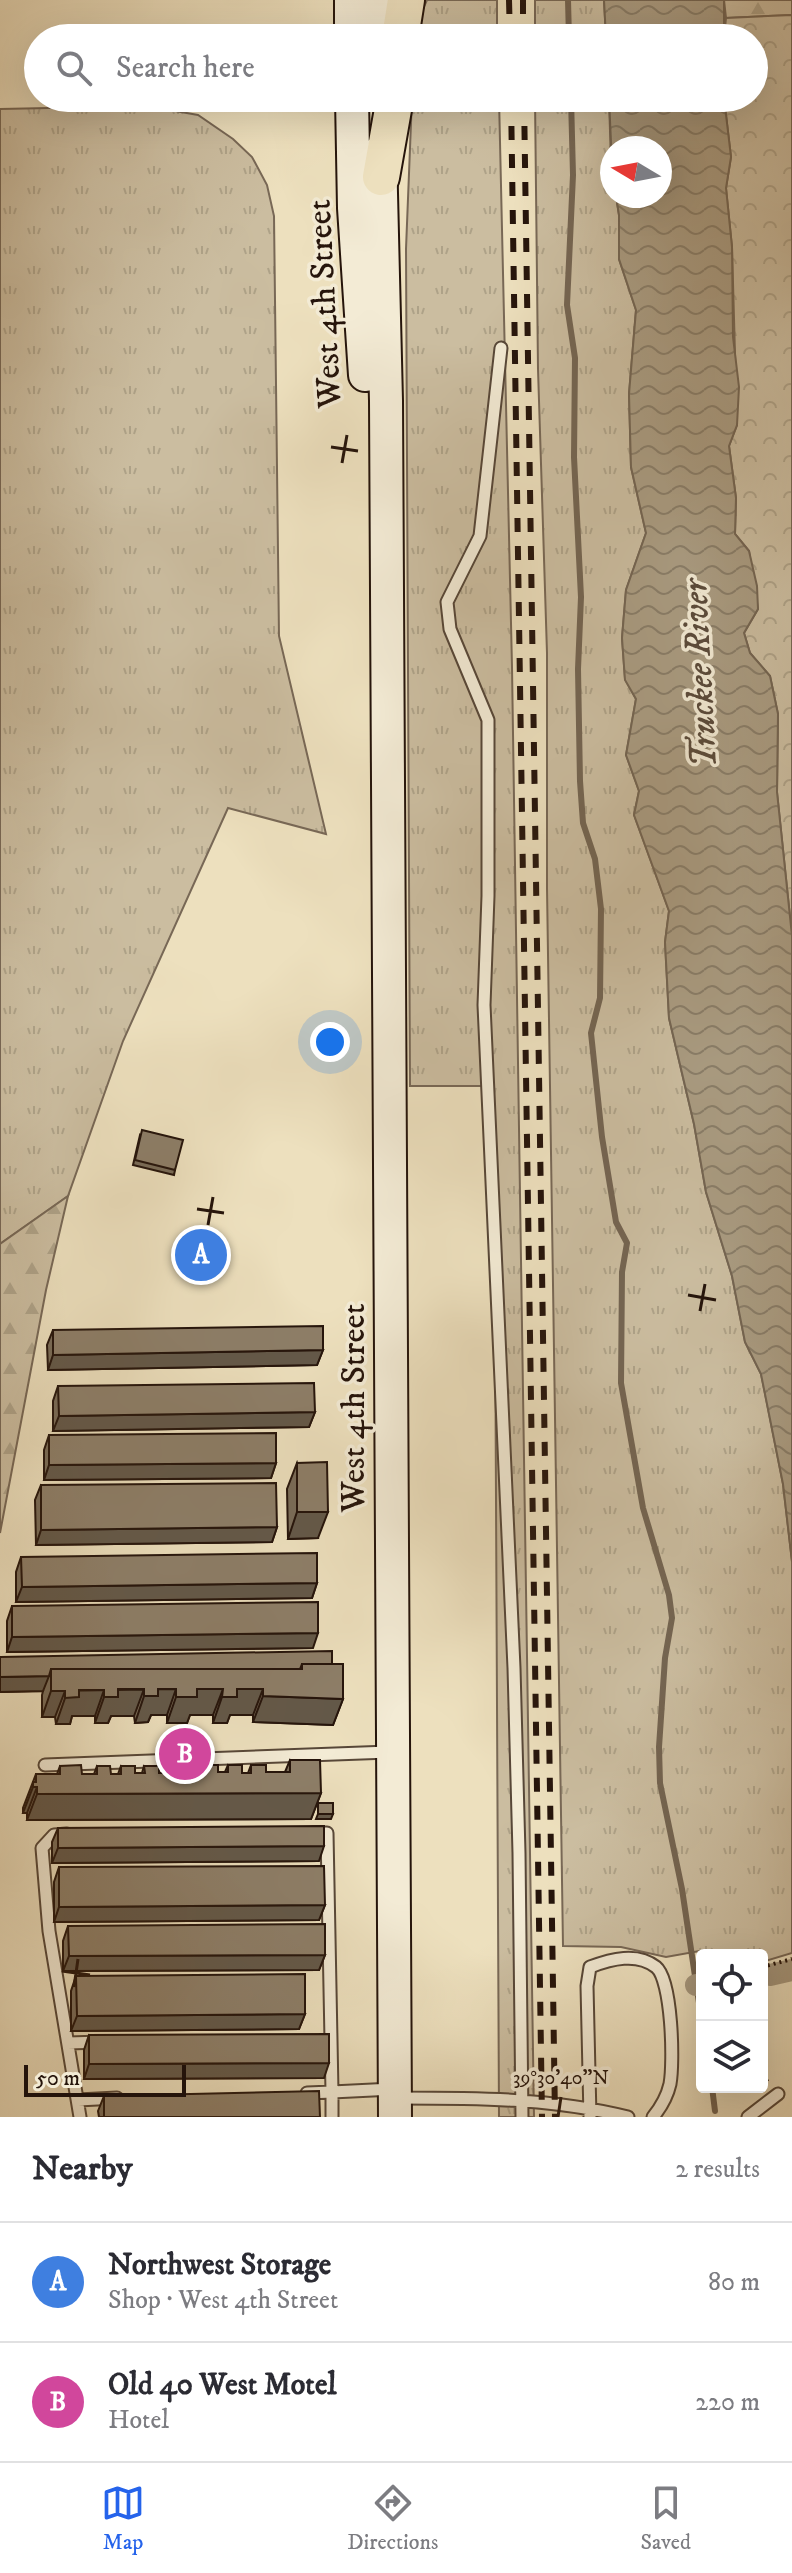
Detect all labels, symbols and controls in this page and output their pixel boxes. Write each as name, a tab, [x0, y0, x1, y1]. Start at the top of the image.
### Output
search box	[24, 24, 768, 112]
icon: search	[52, 46, 96, 90]
text: Search here	[116, 50, 255, 87]
north arrow	[600, 136, 672, 208]
street label: West 4th Street	[299, 198, 351, 410]
water label: Truckee River	[673, 575, 728, 769]
your location	[310, 1022, 350, 1062]
pin: A	[175, 1225, 227, 1285]
street label: West 4th Street	[333, 1303, 375, 1514]
pin: B	[159, 1724, 211, 1784]
map controls	[696, 1949, 768, 2093]
button: locate	[696, 1949, 768, 2021]
button: layers	[696, 2021, 768, 2093]
scale bar	[24, 2061, 186, 2097]
text: 50 m	[36, 2065, 80, 2092]
text: 39°30'40"N	[513, 2066, 609, 2091]
text: Nearby	[32, 2148, 133, 2190]
text: 2 results	[675, 2153, 760, 2186]
text: Northwest Storage	[108, 2247, 331, 2284]
text: A	[50, 2266, 66, 2299]
text: 80 m	[708, 2266, 760, 2299]
text: Shop · West 4th Street	[108, 2284, 338, 2317]
text: Old 40 West Motel	[108, 2367, 336, 2404]
text: B	[50, 2386, 66, 2419]
text: 220 m	[695, 2386, 760, 2419]
text: Hotel	[108, 2404, 169, 2437]
tab: Map	[101, 2481, 145, 2556]
tab: Directions	[347, 2481, 438, 2556]
tab: Saved	[640, 2481, 691, 2556]

